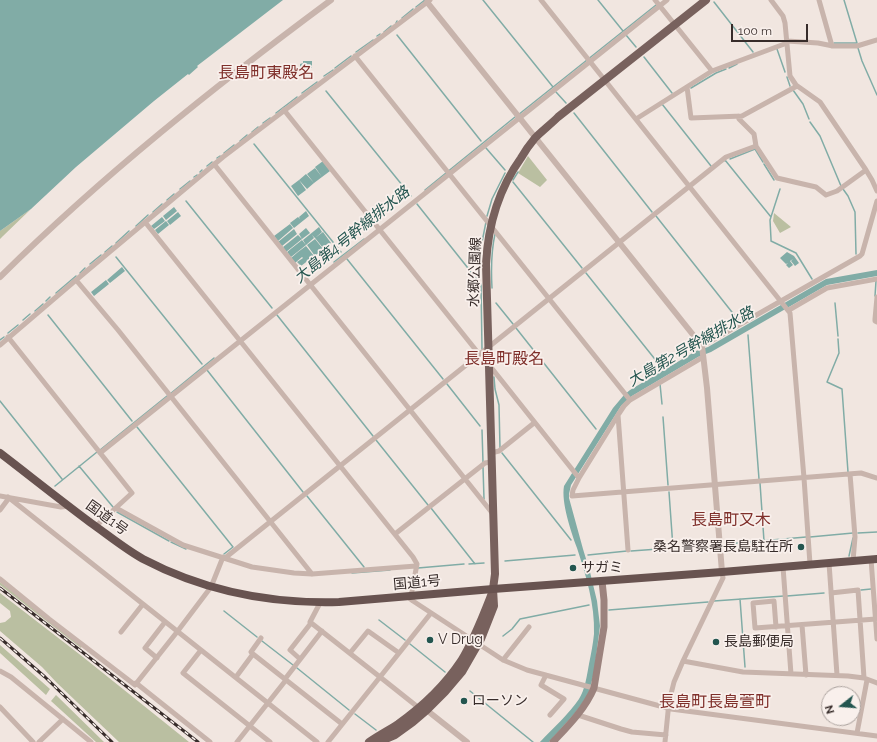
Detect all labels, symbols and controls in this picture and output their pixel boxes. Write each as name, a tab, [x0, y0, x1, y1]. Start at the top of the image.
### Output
scale bar	[733, 16, 810, 42]
text: 100 m	[738, 24, 772, 38]
district label: 長島町東殿名	[218, 63, 314, 83]
water label: 大島第4号幹線排水路	[291, 183, 413, 287]
street label: 水郷公園線	[465, 237, 485, 307]
water label: 大島第2号幹線排水路	[625, 304, 757, 390]
district label: 長島町殿名	[464, 349, 544, 369]
street label: 国道1号	[83, 497, 131, 539]
district label: 長島町又木	[691, 510, 771, 530]
place label: 桑名警察署長島駐在所	[653, 539, 793, 555]
marker: 桑名警察署長島駐在所	[796, 542, 806, 552]
place label: サガミ	[581, 560, 623, 576]
marker: サガミ	[568, 563, 578, 573]
street label: 国道1号	[392, 573, 442, 593]
place label: V Drug	[438, 632, 483, 648]
place label: 長島郵便局	[724, 634, 794, 650]
marker: V Drug	[425, 635, 435, 645]
marker: 長島郵便局	[711, 637, 721, 647]
north arrow	[821, 686, 861, 726]
district label: 長島町長島萱町	[659, 692, 771, 712]
place label: ローソン	[472, 693, 528, 709]
marker: ローソン	[459, 696, 469, 706]
text: N	[823, 703, 837, 715]

